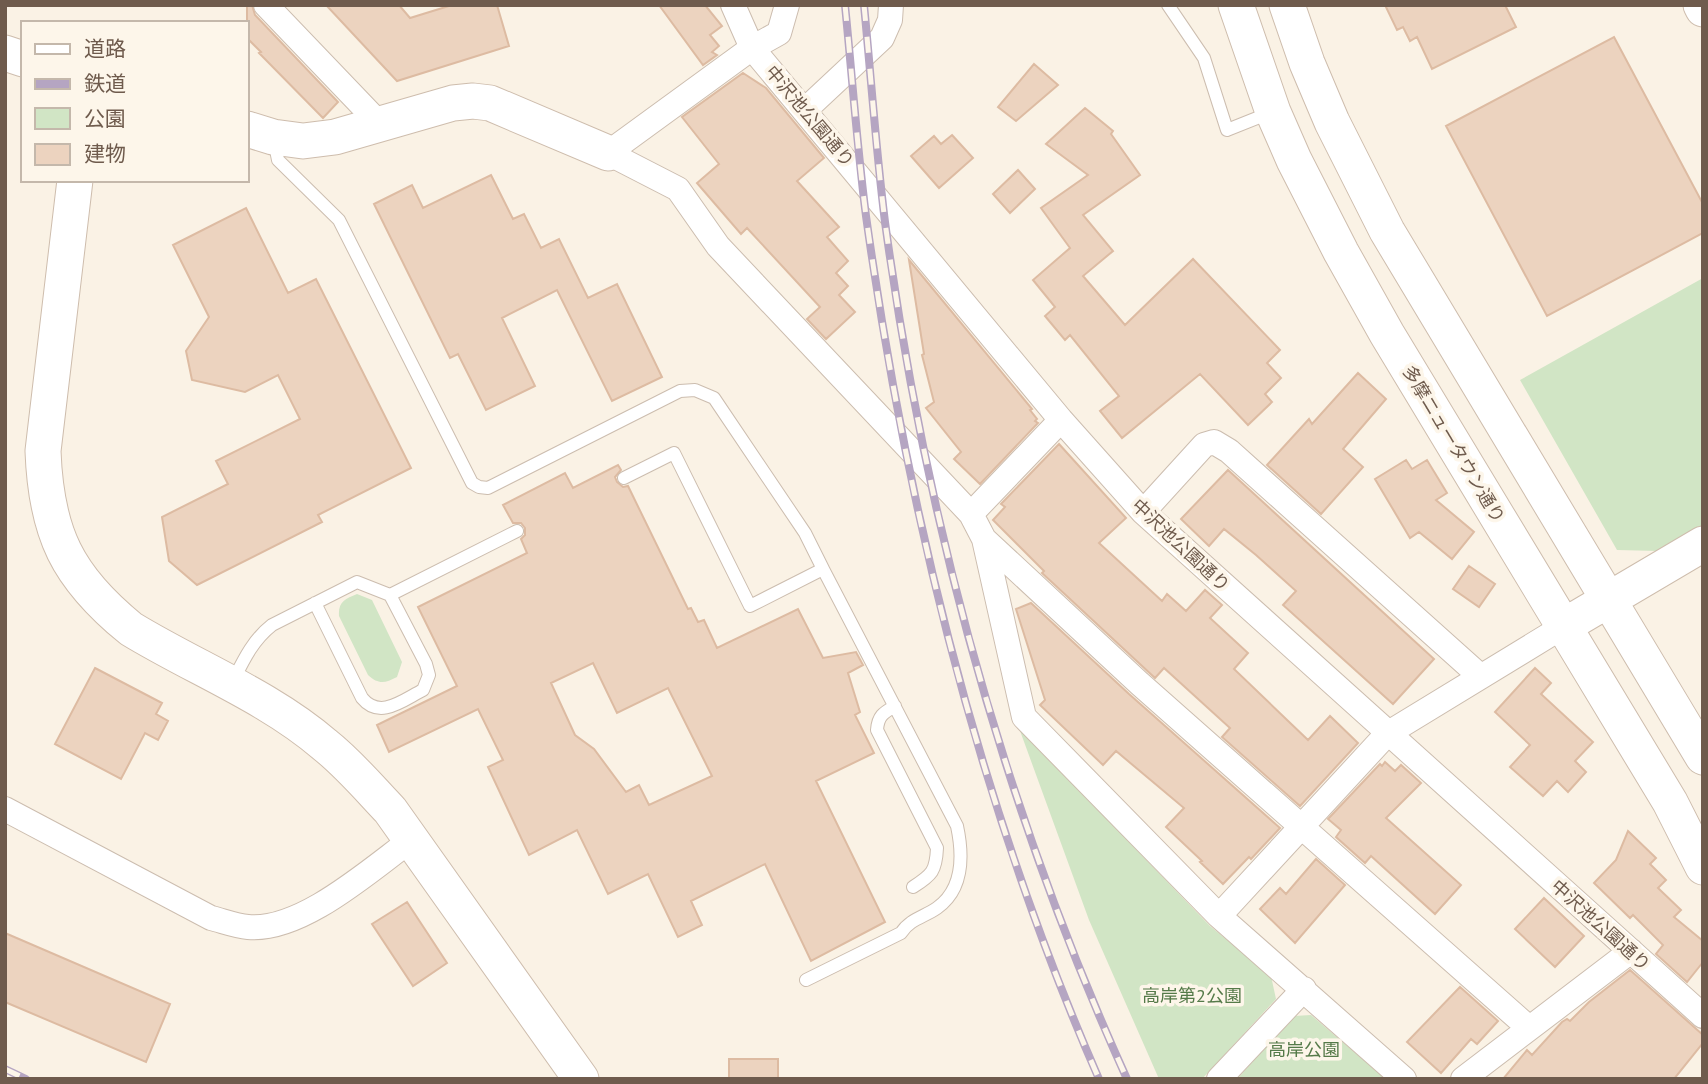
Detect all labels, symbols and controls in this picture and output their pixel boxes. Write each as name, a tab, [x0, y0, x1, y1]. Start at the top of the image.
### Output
legend	[21, 21, 248, 182]
text: 道路	[84, 35, 126, 62]
street label: 中沢池公園通り	[761, 60, 859, 172]
text: 鉄道	[84, 70, 126, 97]
text: 公園	[84, 105, 126, 132]
text: 建物	[84, 140, 126, 167]
street label: 多摩ニュータウン通り	[1398, 361, 1510, 527]
street label: 中沢池公園通り	[1127, 494, 1235, 596]
street label: 中沢池公園通り	[1546, 874, 1656, 976]
park label: 高岸第2公園	[1142, 984, 1242, 1007]
park label: 高岸公園	[1268, 1038, 1340, 1061]

